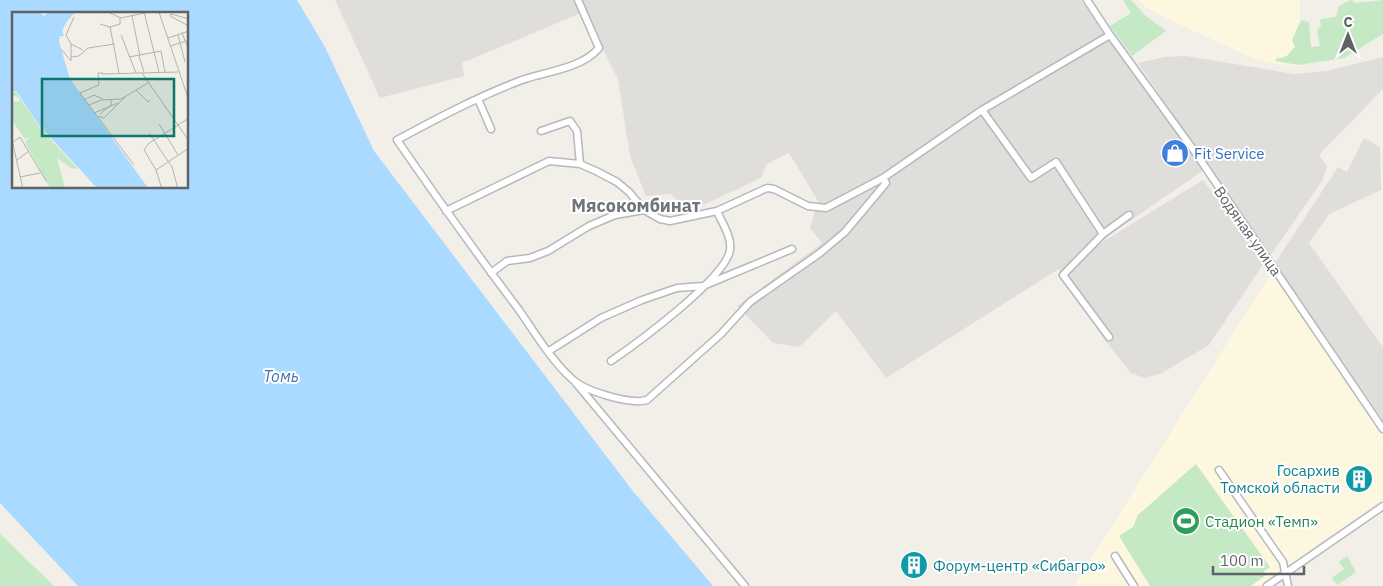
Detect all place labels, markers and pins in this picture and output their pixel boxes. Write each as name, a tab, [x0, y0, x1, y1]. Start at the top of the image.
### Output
shop icon: Fit Service	[1160, 138, 1190, 168]
place label: Fit Service	[1194, 144, 1264, 163]
place label: Госархив Томской области	[1220, 461, 1340, 497]
building icon: Госархив Томской области	[1344, 464, 1374, 494]
sports icon: Стадион «Темп»	[1171, 506, 1201, 536]
place label: Стадион «Темп»	[1205, 512, 1318, 531]
building icon: Форум-центр «Сибагро»	[899, 550, 929, 580]
place label: Форум-центр «Сибагро»	[933, 556, 1106, 575]

